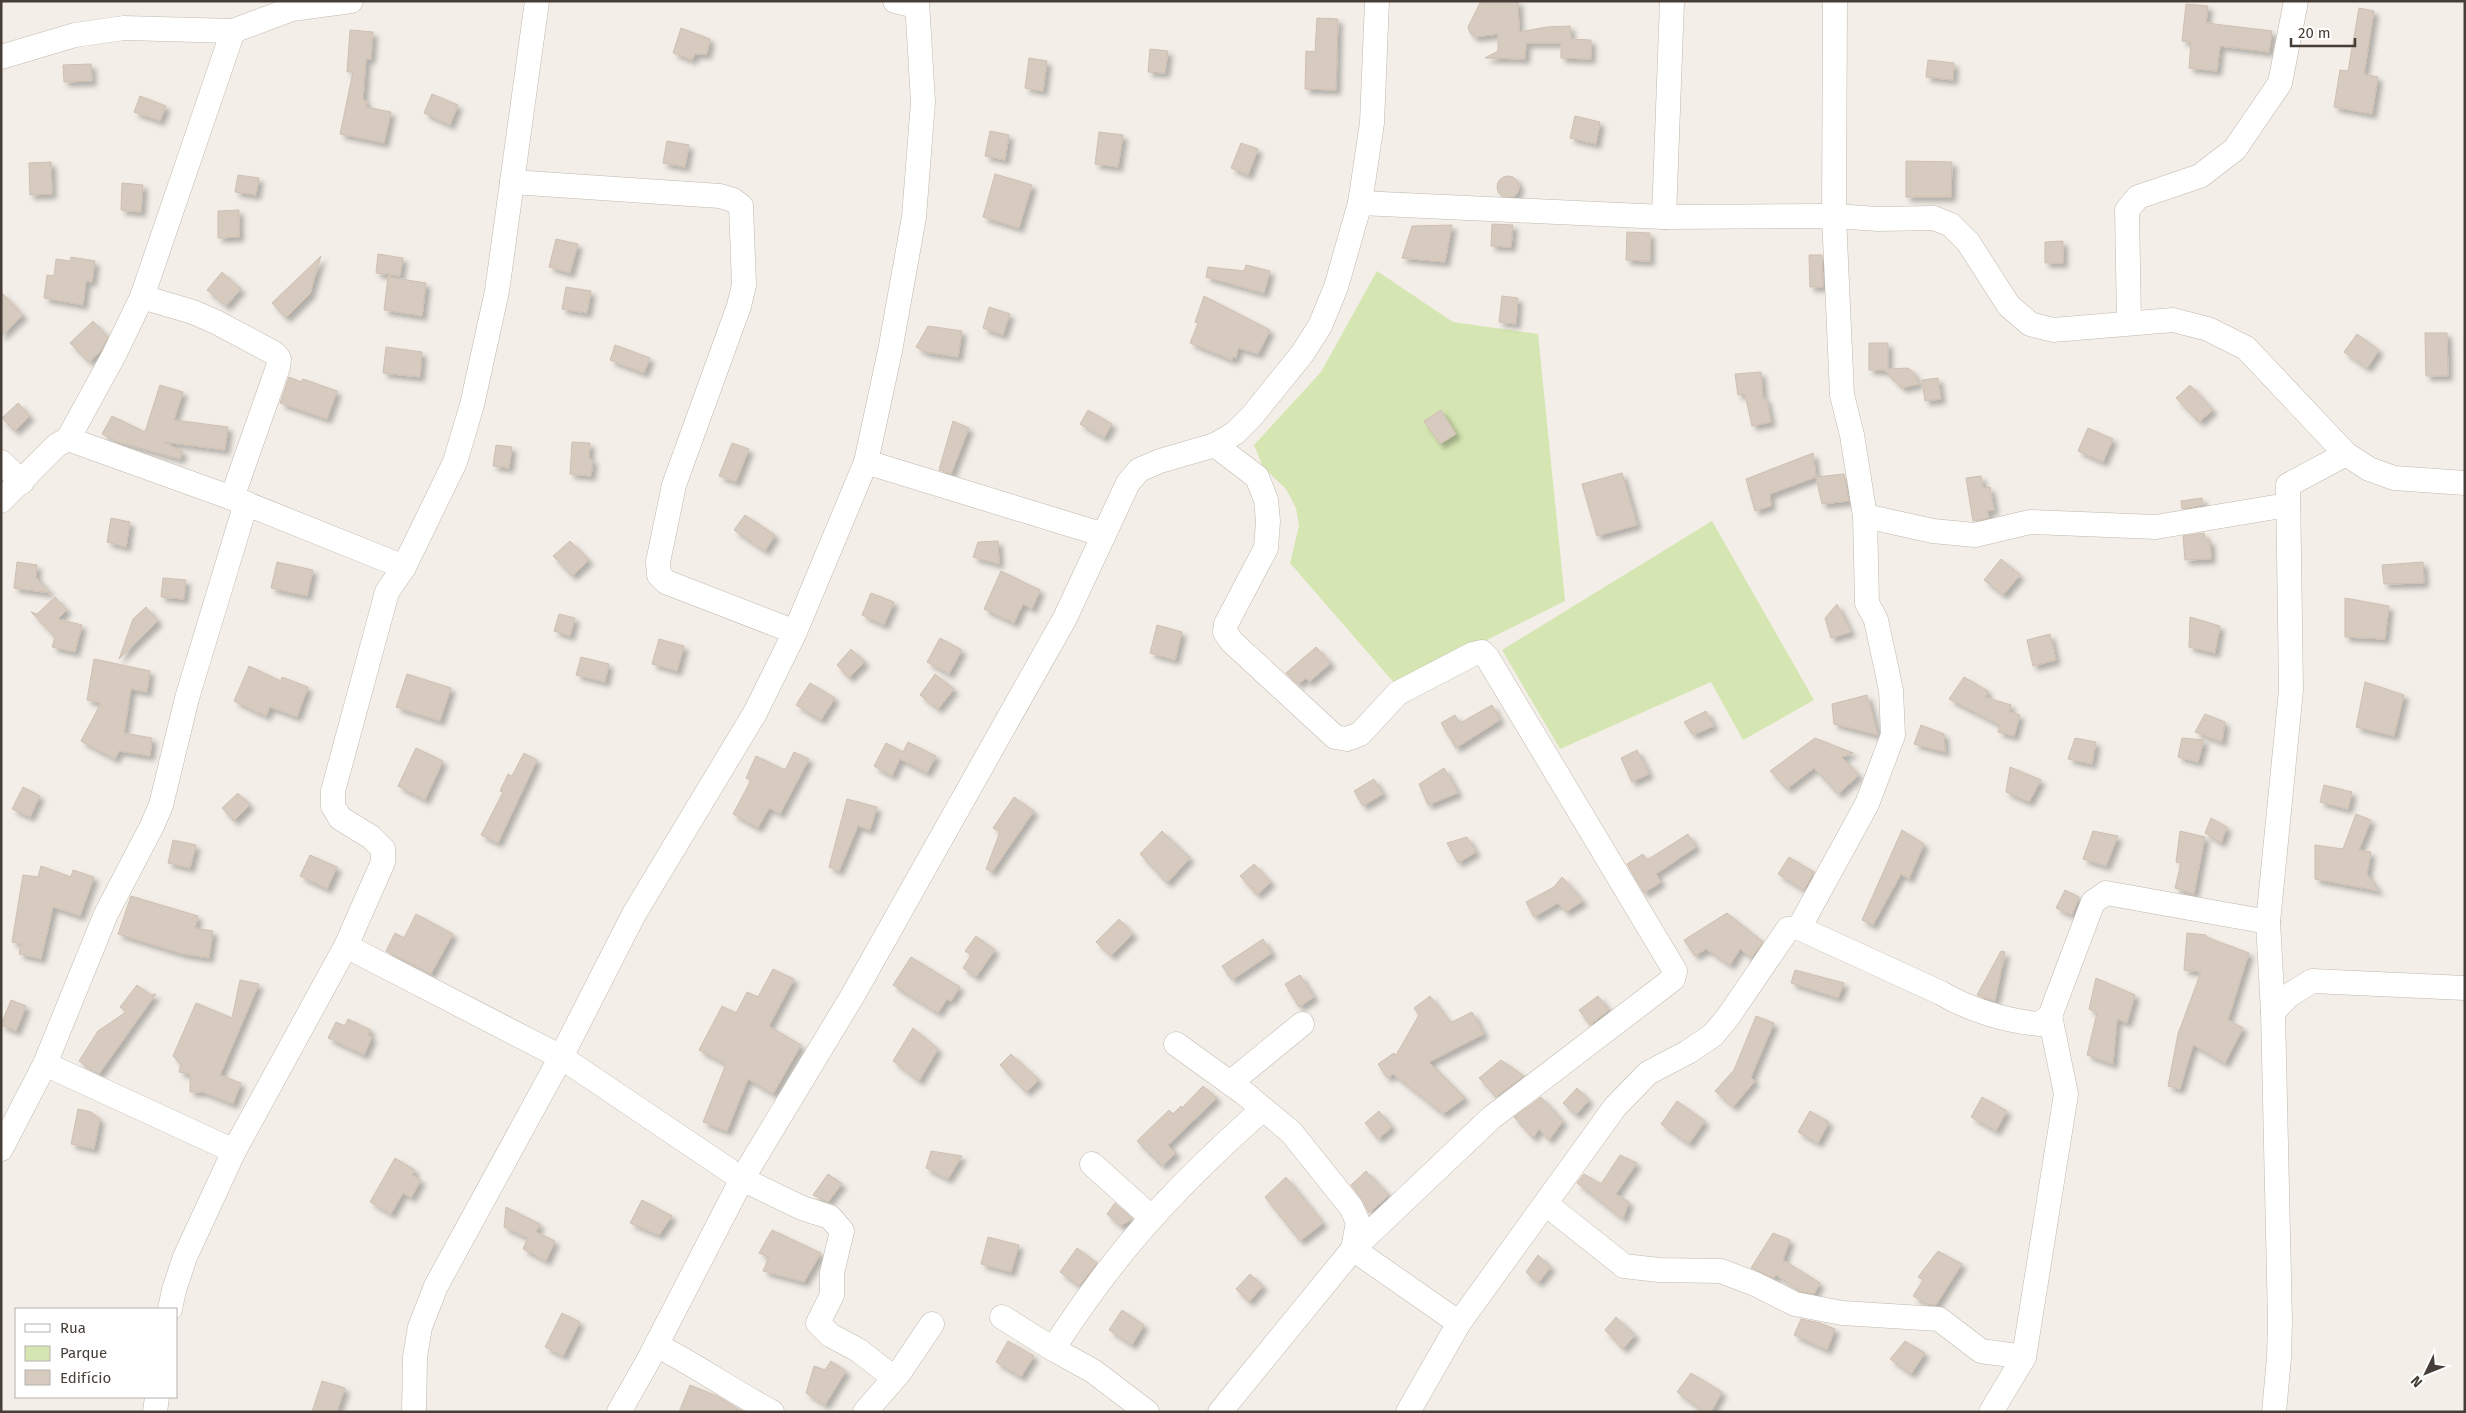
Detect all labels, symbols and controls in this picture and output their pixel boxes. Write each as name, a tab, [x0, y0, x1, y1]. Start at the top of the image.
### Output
scale bar	[2291, 15, 2355, 47]
text: 20 m	[2298, 24, 2331, 42]
legend	[15, 1308, 178, 1398]
text: Rua	[60, 1319, 86, 1337]
text: Parque	[60, 1344, 107, 1362]
north arrow	[2401, 1348, 2451, 1398]
text: Edifício	[60, 1369, 111, 1387]
text: N	[2407, 1372, 2426, 1391]

